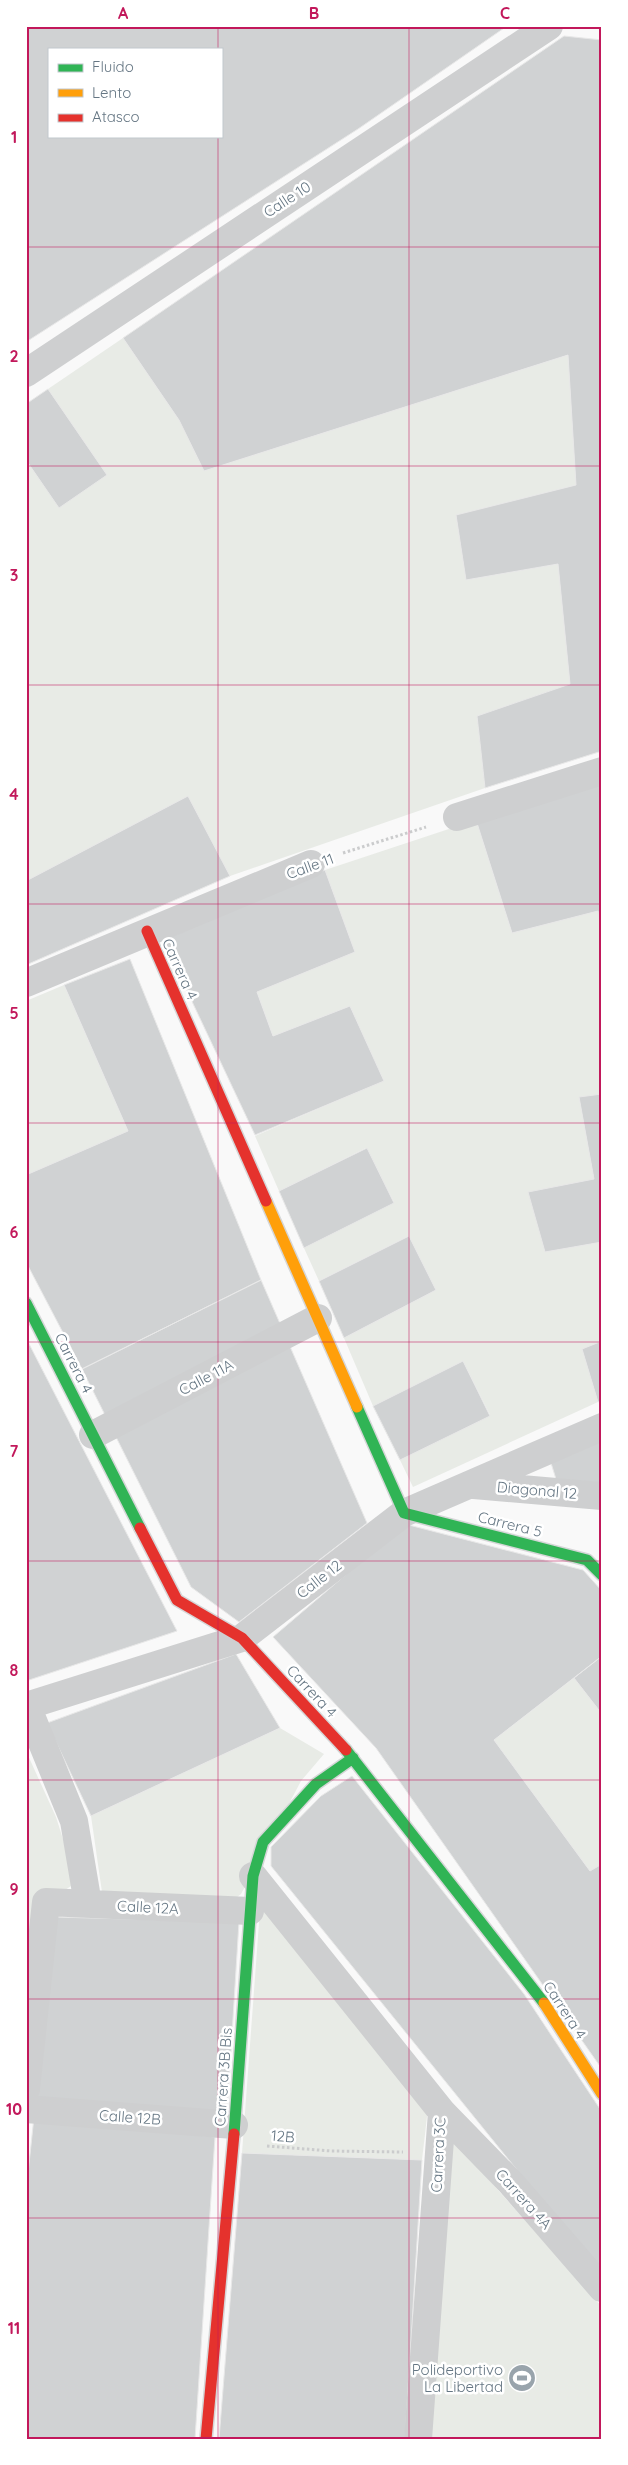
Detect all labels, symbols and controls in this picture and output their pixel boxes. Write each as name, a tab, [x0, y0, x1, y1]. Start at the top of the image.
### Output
text: A	[118, 3, 129, 23]
text: B	[309, 3, 319, 23]
text: C	[500, 3, 510, 23]
legend	[48, 48, 222, 138]
text: Fluido	[92, 57, 134, 76]
text: Lento	[92, 83, 131, 102]
text: Atasco	[92, 107, 140, 126]
text: 1	[11, 127, 17, 147]
street label: Calle 10	[260, 177, 314, 221]
text: 2	[9, 346, 19, 366]
text: 3	[10, 565, 18, 585]
text: 4	[9, 784, 19, 804]
street label: Calle 11	[284, 849, 336, 883]
street label: Carrera 4	[158, 935, 202, 1003]
text: 5	[9, 1003, 19, 1023]
text: 6	[10, 1222, 19, 1242]
street label: Carrera 4	[51, 1330, 97, 1396]
street label: Calle 11A	[175, 1355, 237, 1399]
text: 7	[10, 1441, 19, 1461]
street label: Diagonal 12	[496, 1477, 578, 1503]
street label: Carrera 5	[476, 1507, 544, 1541]
street label: Calle 12	[293, 1555, 345, 1603]
text: 8	[10, 1660, 19, 1680]
street label: Carrera 4	[283, 1661, 341, 1721]
text: 9	[9, 1879, 19, 1899]
street label: Calle 12A	[117, 1896, 180, 1918]
street label: Carrera 4	[539, 1977, 591, 2043]
street label: Carrera 3B Bis	[210, 2027, 236, 2127]
text: 10	[6, 2099, 22, 2119]
street label: Calle 12B	[98, 2105, 162, 2129]
street label: Carrera 3C	[427, 2117, 449, 2193]
street label: 12B	[270, 2126, 296, 2147]
street label: Carrera 4A	[492, 2165, 556, 2233]
text: 11	[8, 2318, 20, 2338]
place label: Polideportivo La Libertad	[412, 2360, 503, 2396]
sports icon: Polideportivo La Libertad	[507, 2363, 537, 2393]

